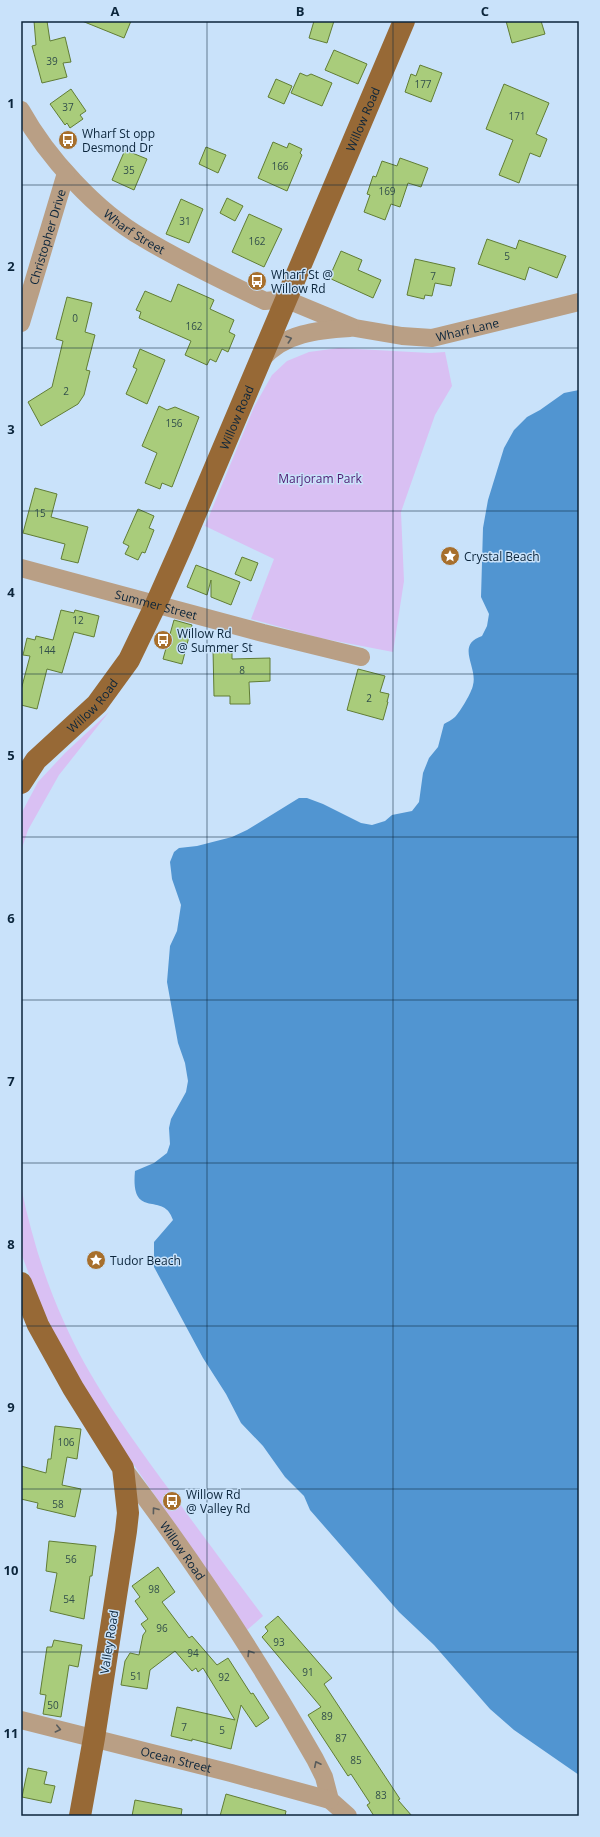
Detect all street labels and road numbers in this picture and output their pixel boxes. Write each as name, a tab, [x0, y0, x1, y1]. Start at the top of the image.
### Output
street label: Willow Road	[341, 84, 384, 154]
street label: Christopher Drive	[25, 187, 69, 287]
street label: Wharf Street	[100, 205, 168, 258]
street label: Wharf Lane	[434, 313, 501, 345]
street label: Willow Road	[215, 383, 257, 452]
street label: Summer Street	[113, 585, 199, 623]
street label: Willow Road	[63, 675, 122, 736]
street label: Willow Road	[156, 1518, 209, 1583]
street label: Valley Road	[96, 1609, 122, 1675]
street label: Ocean Street	[139, 1742, 213, 1776]

